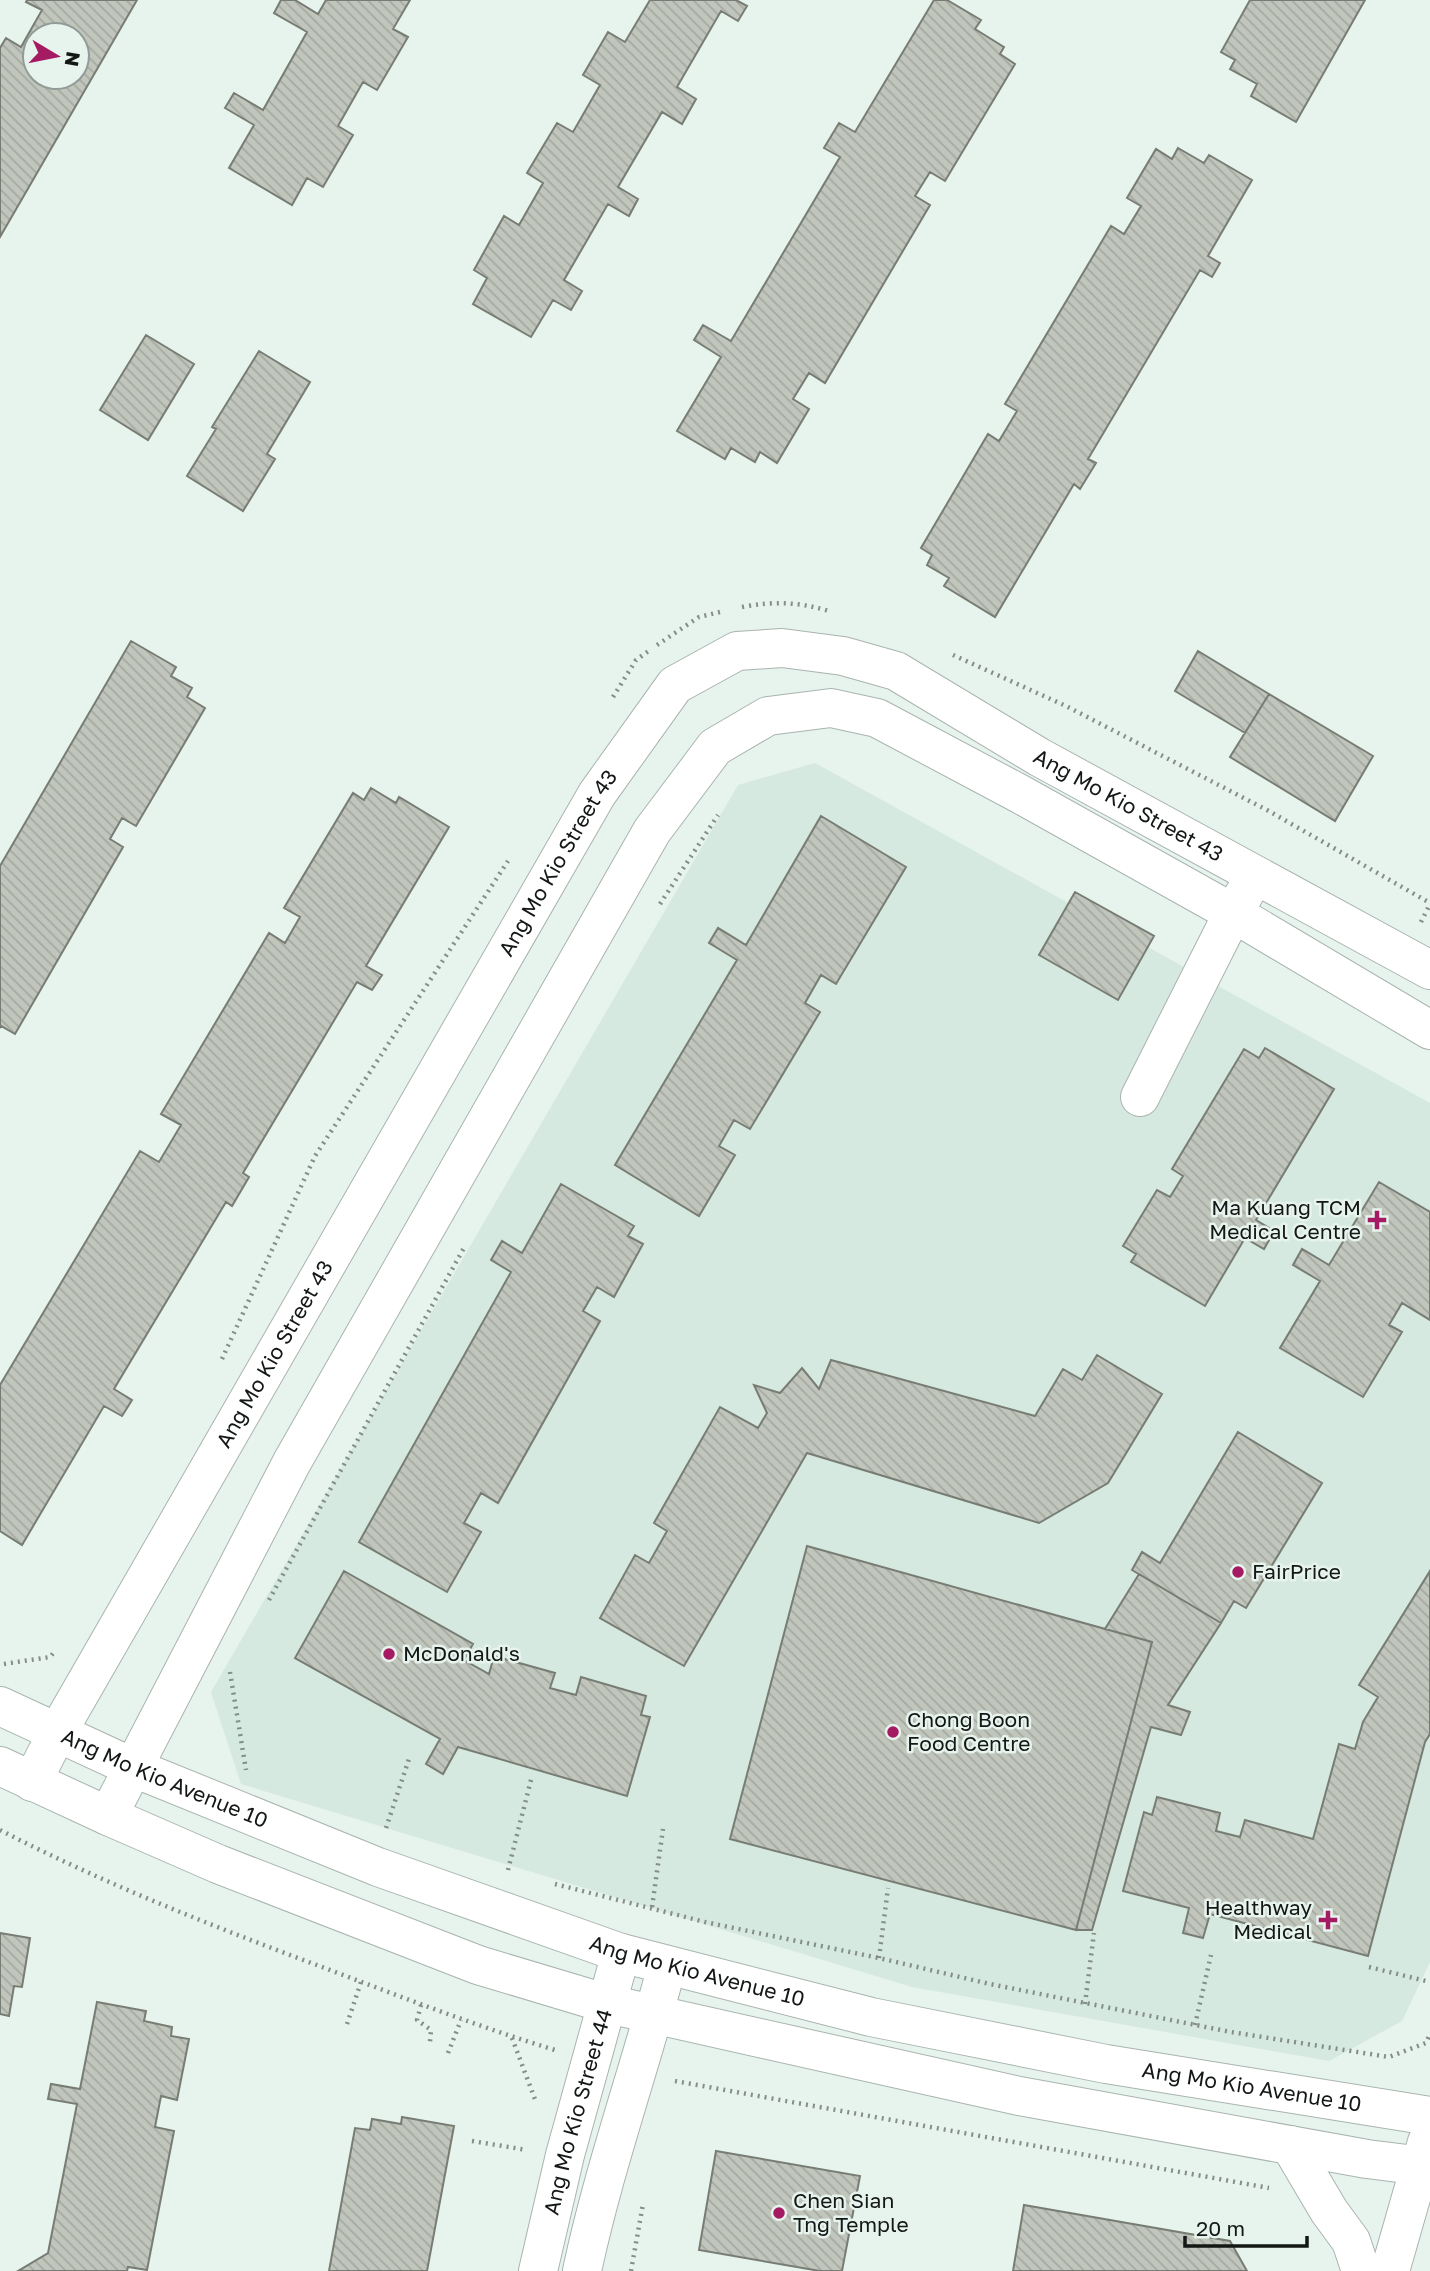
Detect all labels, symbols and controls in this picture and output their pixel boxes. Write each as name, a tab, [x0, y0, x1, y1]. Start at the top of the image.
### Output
north arrow	[21, 21, 91, 91]
text: N	[61, 50, 86, 68]
street label: Ang Mo Kio Street 43	[1029, 743, 1228, 867]
street label: Ang Mo Kio Street 43	[493, 764, 622, 960]
place label: Ma Kuang TCM Medical Centre	[1209, 1194, 1361, 1244]
marker: Ma Kuang TCM Medical Centre	[1367, 1210, 1387, 1230]
street label: Ang Mo Kio Street 43	[210, 1255, 338, 1452]
place label: FairPrice	[1252, 1558, 1341, 1584]
marker: FairPrice	[1230, 1564, 1246, 1580]
place label: McDonald's	[403, 1640, 520, 1666]
marker: McDonald's	[381, 1646, 397, 1662]
place label: Chong Boon Food Centre	[907, 1706, 1030, 1756]
street label: Ang Mo Kio Avenue 10	[58, 1722, 272, 1833]
marker: Chong Boon Food Centre	[885, 1724, 901, 1740]
place label: Healthway Medical	[1205, 1894, 1312, 1944]
marker: Healthway Medical	[1318, 1910, 1338, 1930]
street label: Ang Mo Kio Avenue 10	[586, 1929, 808, 2012]
street label: Ang Mo Kio Street 44	[537, 2006, 617, 2217]
street label: Ang Mo Kio Avenue 10	[1140, 2056, 1363, 2117]
place label: Chen Sian Tng Temple	[793, 2187, 909, 2237]
scale bar	[1185, 2204, 1308, 2248]
marker: Chen Sian Tng Temple	[771, 2205, 787, 2221]
text: 20 m	[1196, 2215, 1245, 2241]

